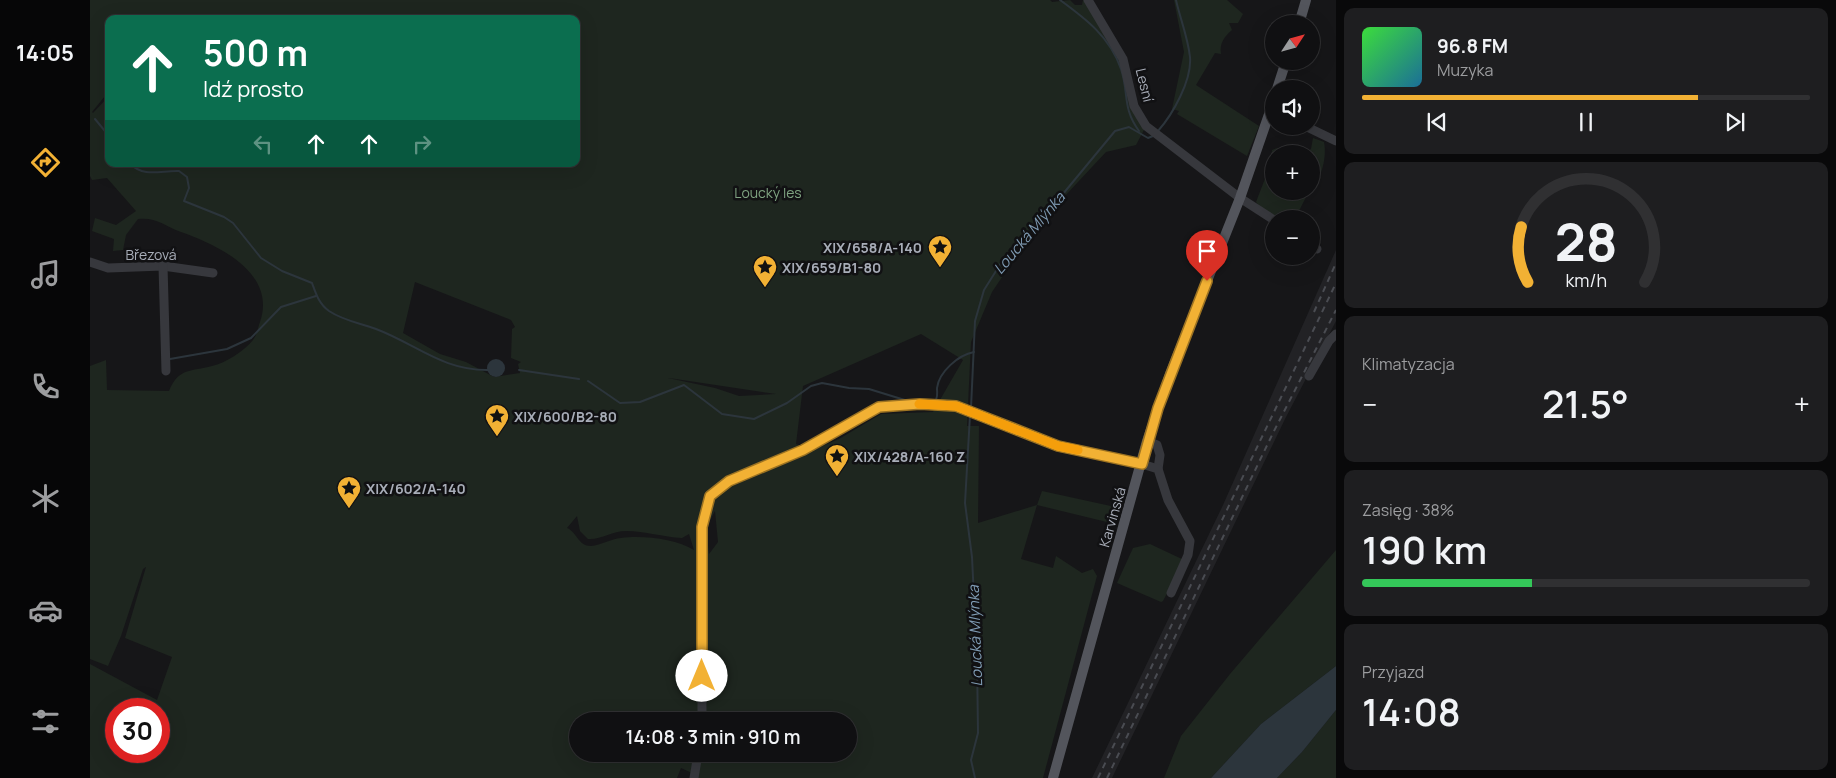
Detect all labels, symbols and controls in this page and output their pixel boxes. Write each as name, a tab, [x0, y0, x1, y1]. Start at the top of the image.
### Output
north arrow	[1265, 15, 1320, 70]
map controls	[1265, 15, 1320, 265]
text: 500 m	[203, 29, 308, 77]
text: 96.8 FM	[1437, 33, 1508, 59]
icon: ahead	[120, 35, 185, 100]
text: 14:05	[16, 38, 74, 68]
text: Muzyka	[1437, 59, 1493, 81]
street label: Lesní	[1132, 66, 1158, 104]
text: Idź prosto	[203, 74, 304, 104]
button: sound	[1265, 80, 1320, 135]
icon: previous	[1423, 108, 1451, 136]
icon: pause	[1572, 108, 1600, 136]
icon: next	[1721, 108, 1749, 136]
icon: left	[249, 130, 277, 158]
icon: ahead	[302, 130, 330, 158]
icon: ahead	[355, 130, 383, 158]
icon: right	[408, 130, 436, 158]
icon: directions	[28, 145, 63, 180]
button: +	[1265, 145, 1320, 200]
park label: Loucký les	[734, 183, 802, 202]
water label: Loucká Mlýnka	[988, 187, 1070, 279]
text: 28	[1555, 206, 1617, 277]
button: −	[1265, 210, 1320, 265]
pin	[1186, 230, 1228, 281]
place icon: XIX/658/A-140	[927, 234, 953, 268]
icon: arrive	[1193, 237, 1221, 265]
place label: XIX/658/A-140	[823, 238, 922, 257]
street label: Březová	[126, 245, 177, 264]
place icon: XIX/659/B1-80	[752, 254, 778, 288]
icon: music	[28, 257, 63, 292]
place label: XIX/659/B1-80	[782, 258, 881, 277]
text: km/h	[1565, 268, 1607, 292]
text: Klimatyzacja	[1362, 353, 1455, 375]
icon: phone	[28, 369, 63, 404]
text: 21.5°	[1542, 377, 1629, 429]
text: −	[1362, 385, 1377, 423]
text: +	[1794, 385, 1810, 423]
place icon: XIX/600/B2-80	[484, 403, 510, 437]
place label: XIX/600/B2-80	[514, 407, 617, 426]
place icon: XIX/428/A-160 Z	[824, 443, 850, 477]
place label: XIX/428/A-160 Z	[854, 447, 965, 466]
place icon: XIX/602/A-140	[336, 475, 362, 509]
place label: XIX/602/A-140	[366, 479, 466, 498]
icon: climate	[28, 481, 63, 516]
street label: Karvinská	[1094, 485, 1130, 549]
text: Zasięg · 38%	[1362, 499, 1454, 521]
text: 190 km	[1362, 523, 1487, 575]
water label: Loucká Mlýnka	[963, 584, 987, 687]
icon: car	[28, 593, 63, 628]
position arrow	[675, 649, 727, 701]
text: Przyjazd	[1362, 661, 1424, 683]
text: 14:08	[1362, 685, 1461, 737]
speed limit sign: 30	[105, 698, 170, 763]
icon: filters	[28, 704, 63, 739]
text: 14:08 · 3 min · 910 m	[626, 724, 800, 750]

